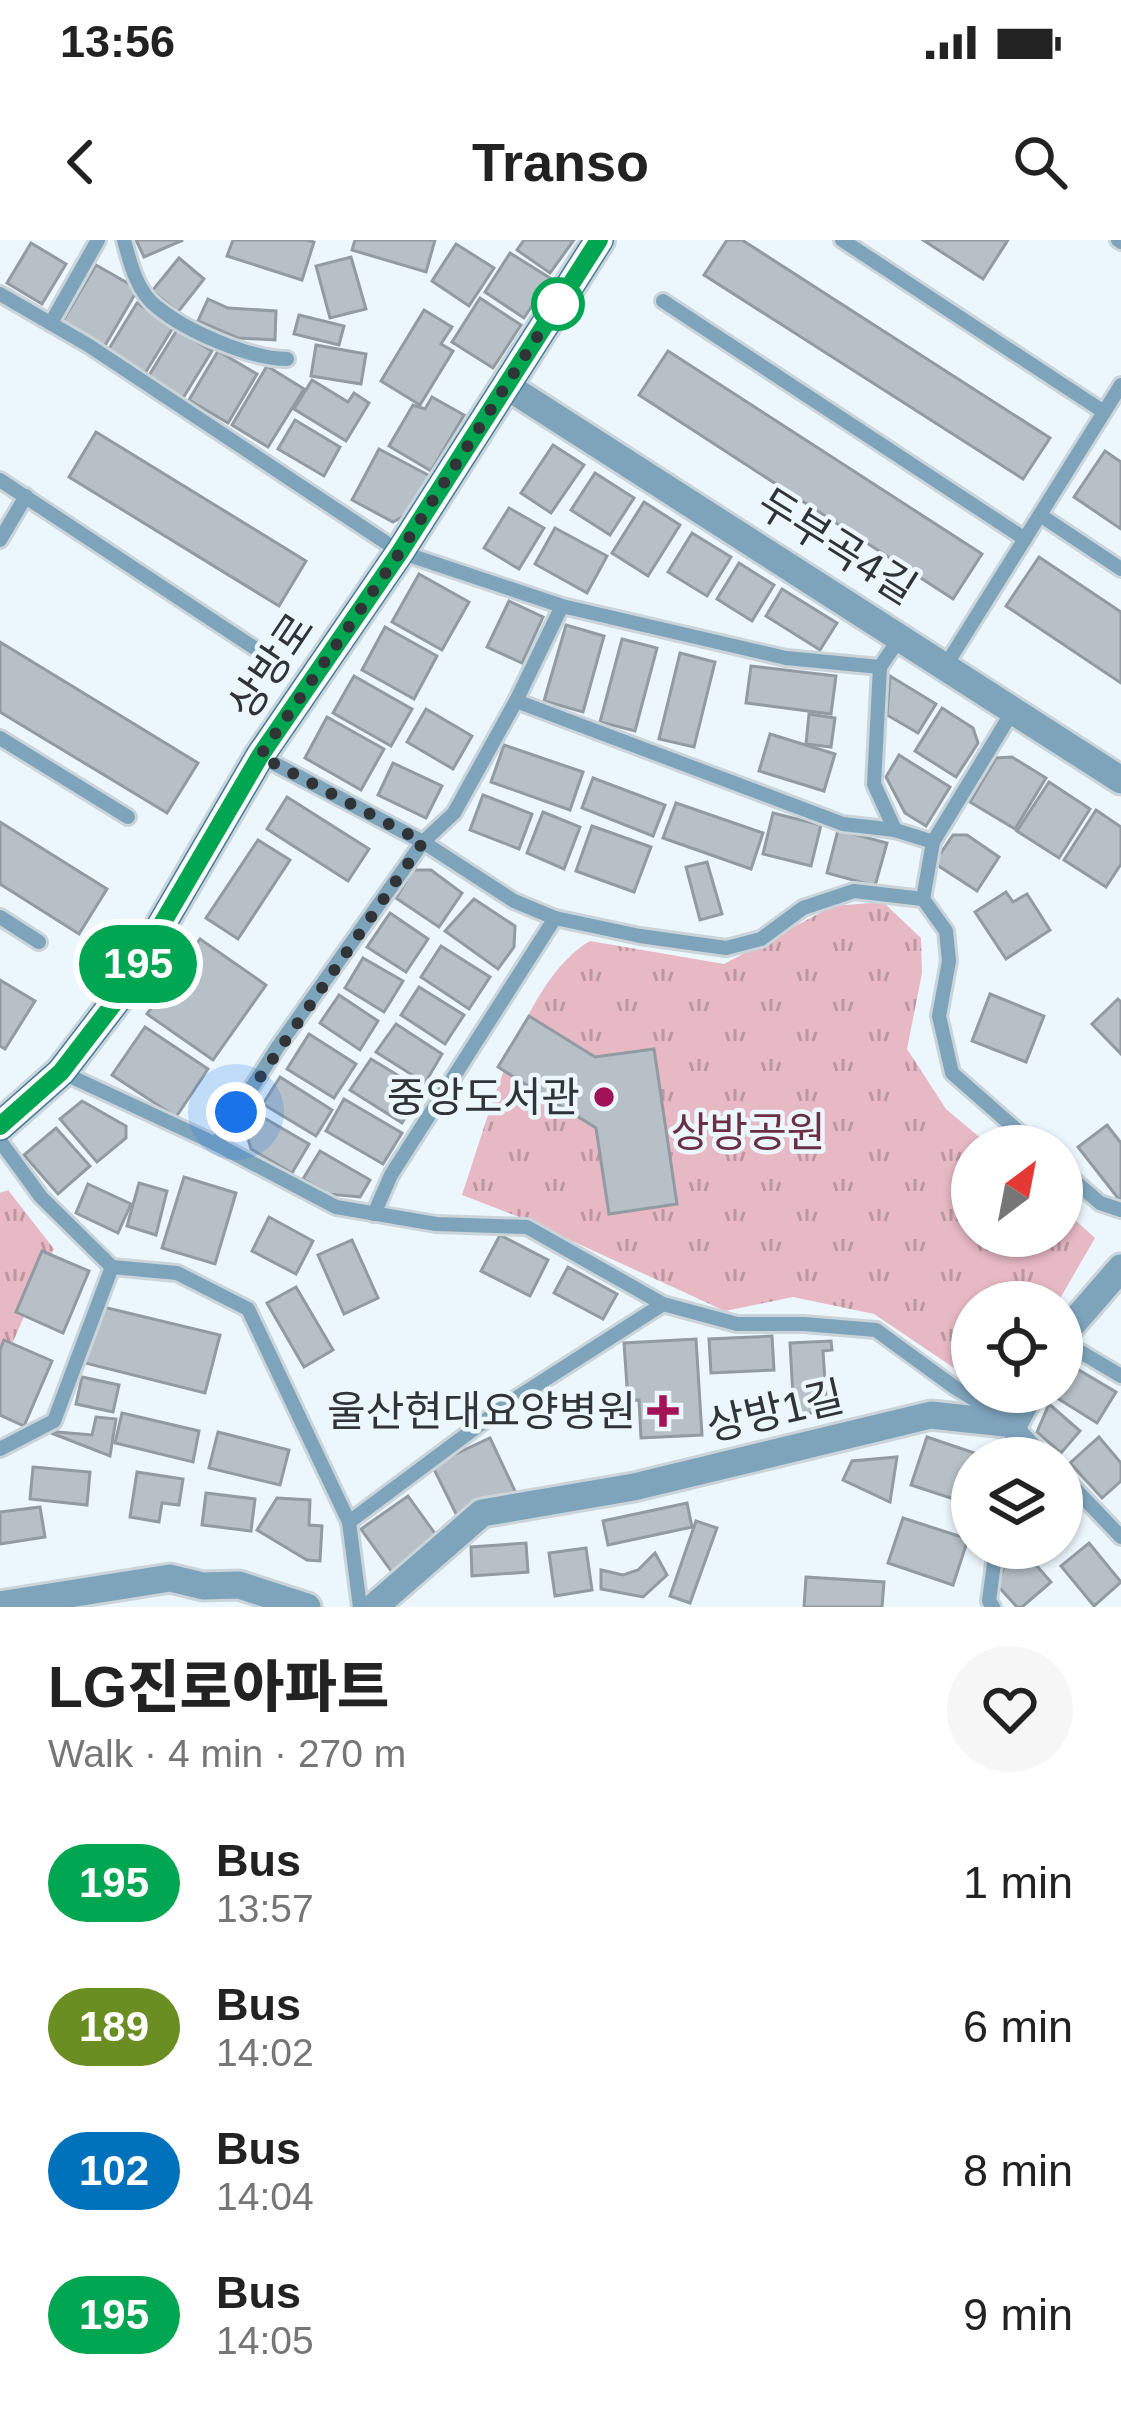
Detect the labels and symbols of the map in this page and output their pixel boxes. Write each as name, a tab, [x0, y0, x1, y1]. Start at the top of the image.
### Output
unlabelled marker	[533, 279, 583, 329]
street label: 두부곡4길	[749, 479, 925, 613]
street label: 상방로	[219, 605, 323, 727]
line badge: 195	[69, 925, 207, 1003]
place label: 중앙도서관	[387, 1074, 580, 1121]
your location	[206, 1082, 266, 1142]
marker: 중앙도서관	[591, 1084, 617, 1110]
park label: 상방공원	[671, 1109, 825, 1156]
north arrow	[951, 1125, 1083, 1257]
street label: 상방1길	[702, 1372, 848, 1450]
place label: 울산현대요양병원	[327, 1388, 636, 1435]
marker: 울산현대요양병원	[647, 1395, 679, 1427]

